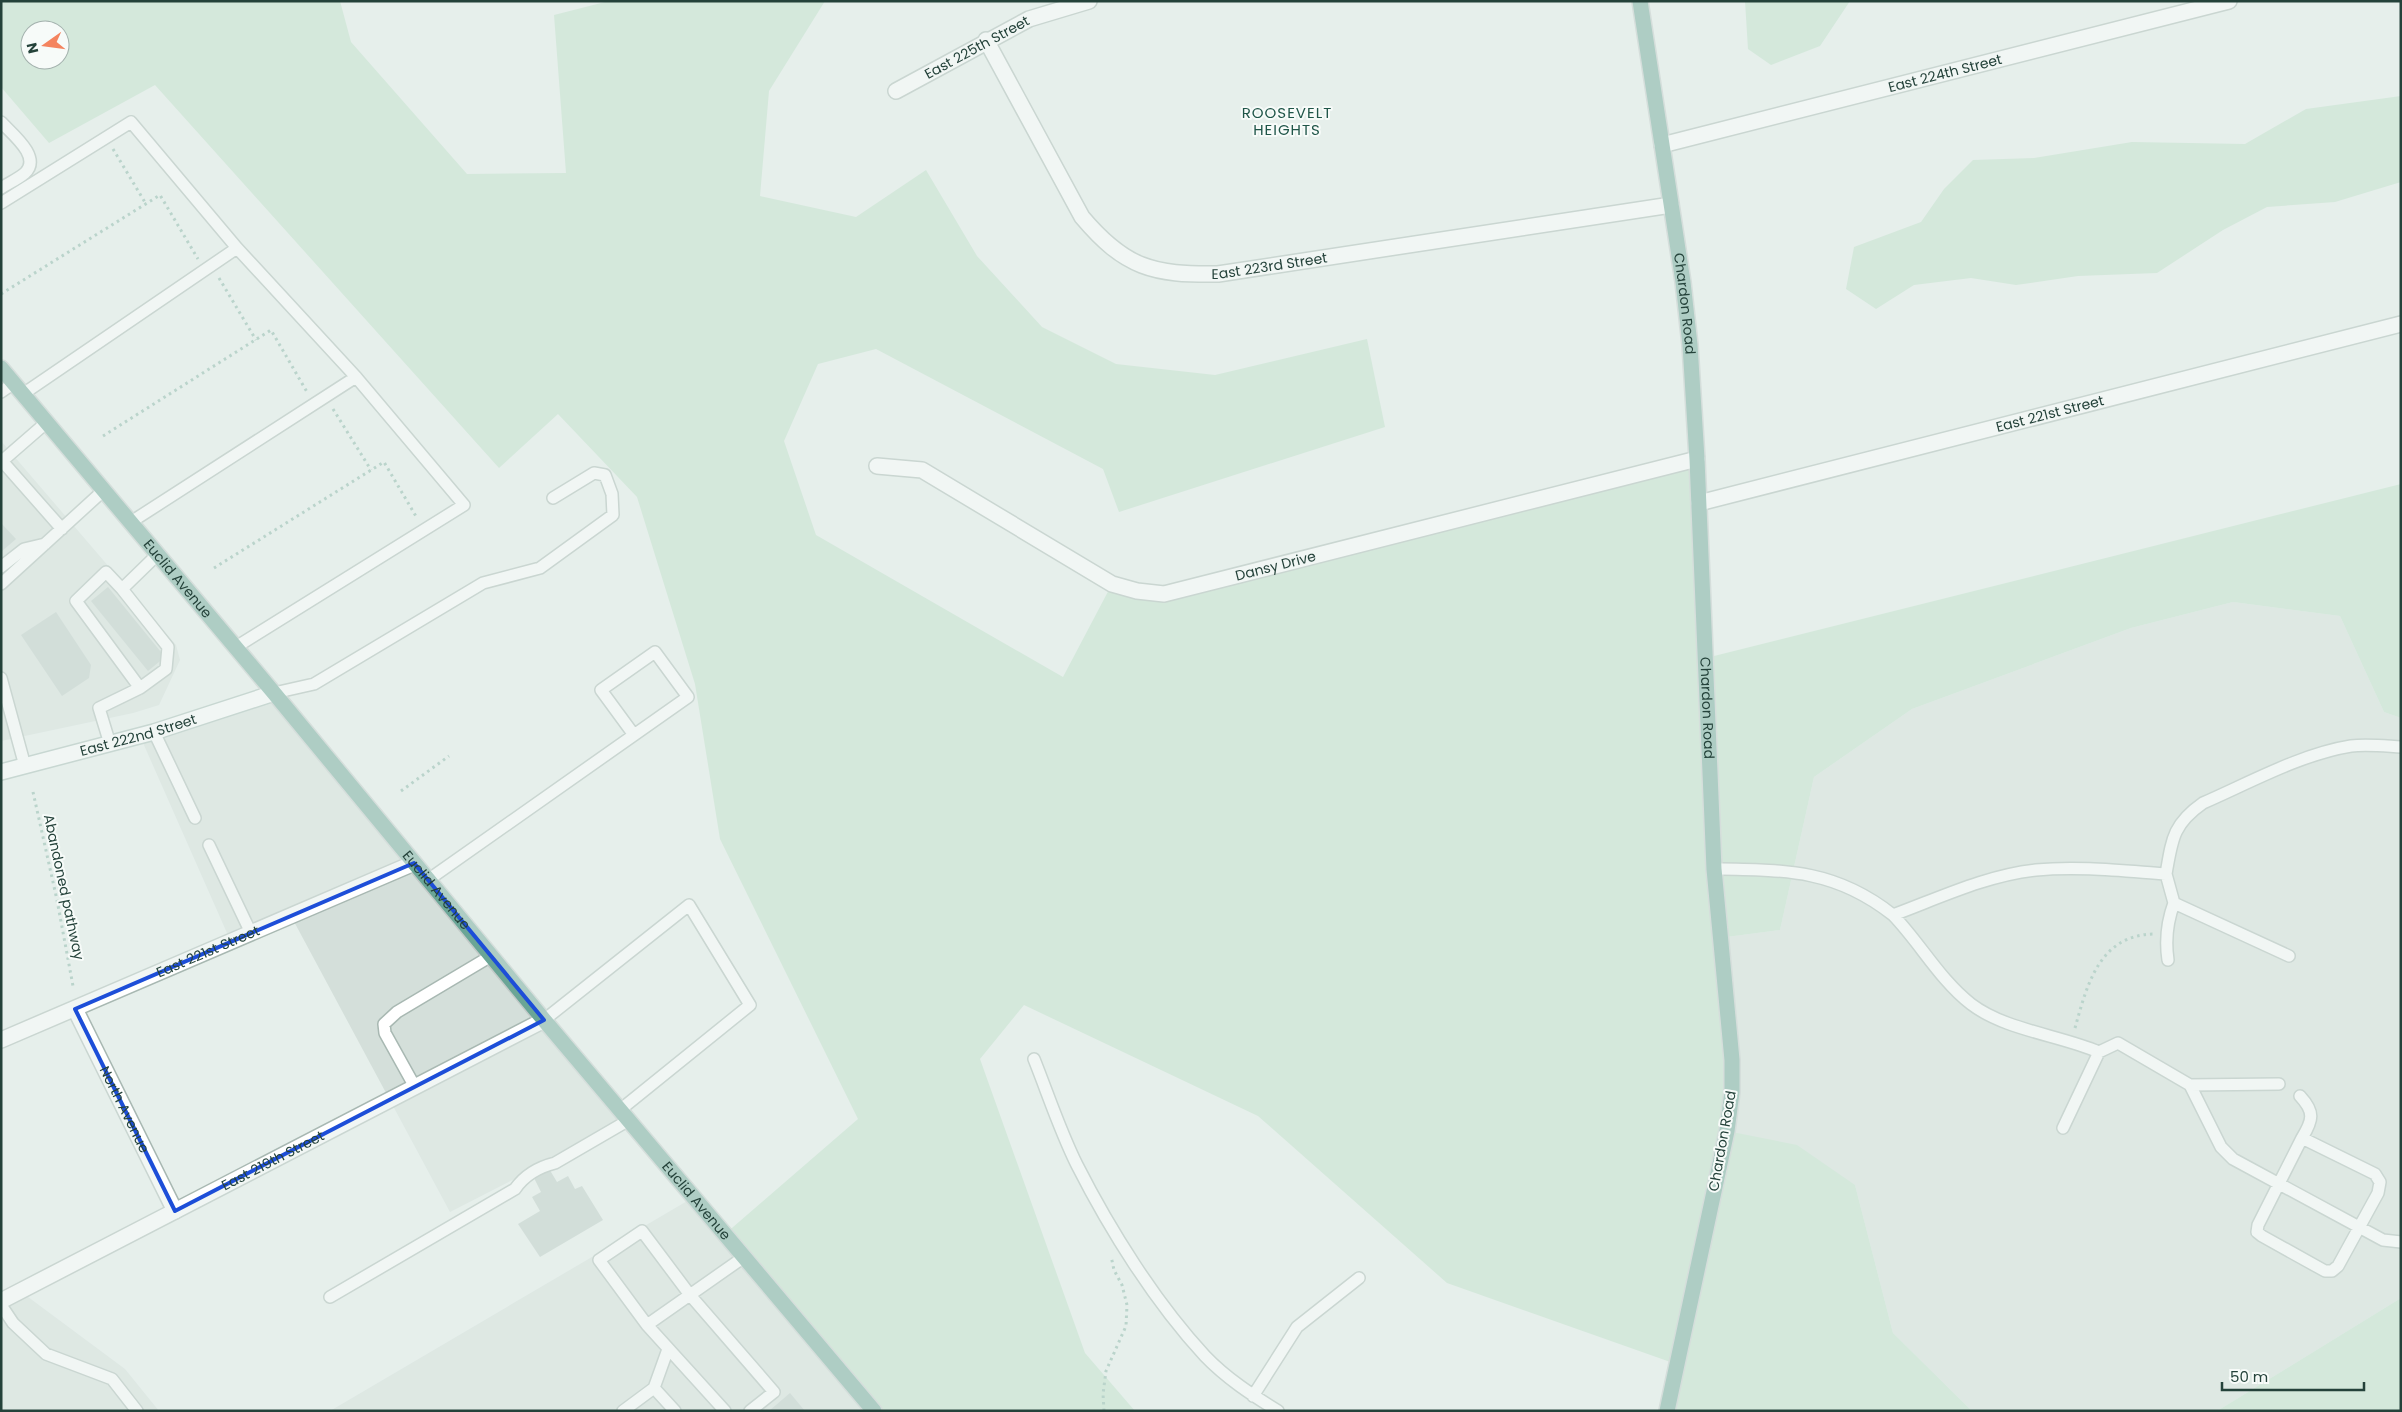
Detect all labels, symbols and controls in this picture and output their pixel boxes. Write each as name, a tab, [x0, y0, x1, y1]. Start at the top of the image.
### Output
street label: East 225th Street	[921, 11, 1033, 84]
north arrow	[20, 20, 70, 70]
text: N	[21, 41, 43, 56]
street label: East 224th Street	[1886, 49, 2004, 97]
district label: ROOSEVELT HEIGHTS	[1242, 102, 1332, 140]
street label: East 223rd Street	[1211, 248, 1329, 284]
street label: Chardon Road	[1669, 252, 1701, 355]
street label: East 221st Street	[1994, 390, 2106, 437]
street label: Euclid Avenue	[139, 535, 217, 623]
street label: Dansy Drive	[1233, 546, 1318, 586]
street label: Chardon Road	[1695, 657, 1719, 759]
street label: East 222nd Street	[78, 709, 199, 761]
street label: Abandoned pathway	[39, 812, 89, 962]
street label: Euclid Avenue	[398, 846, 476, 934]
street label: East 221st Street	[153, 920, 263, 982]
street label: North Avenue	[95, 1063, 155, 1156]
street label: Chardon Road	[1703, 1089, 1741, 1193]
street label: East 219th Street	[218, 1125, 328, 1195]
street label: Euclid Avenue	[657, 1157, 736, 1245]
scale bar	[2222, 1360, 2364, 1392]
text: 50 m	[2230, 1366, 2268, 1387]

